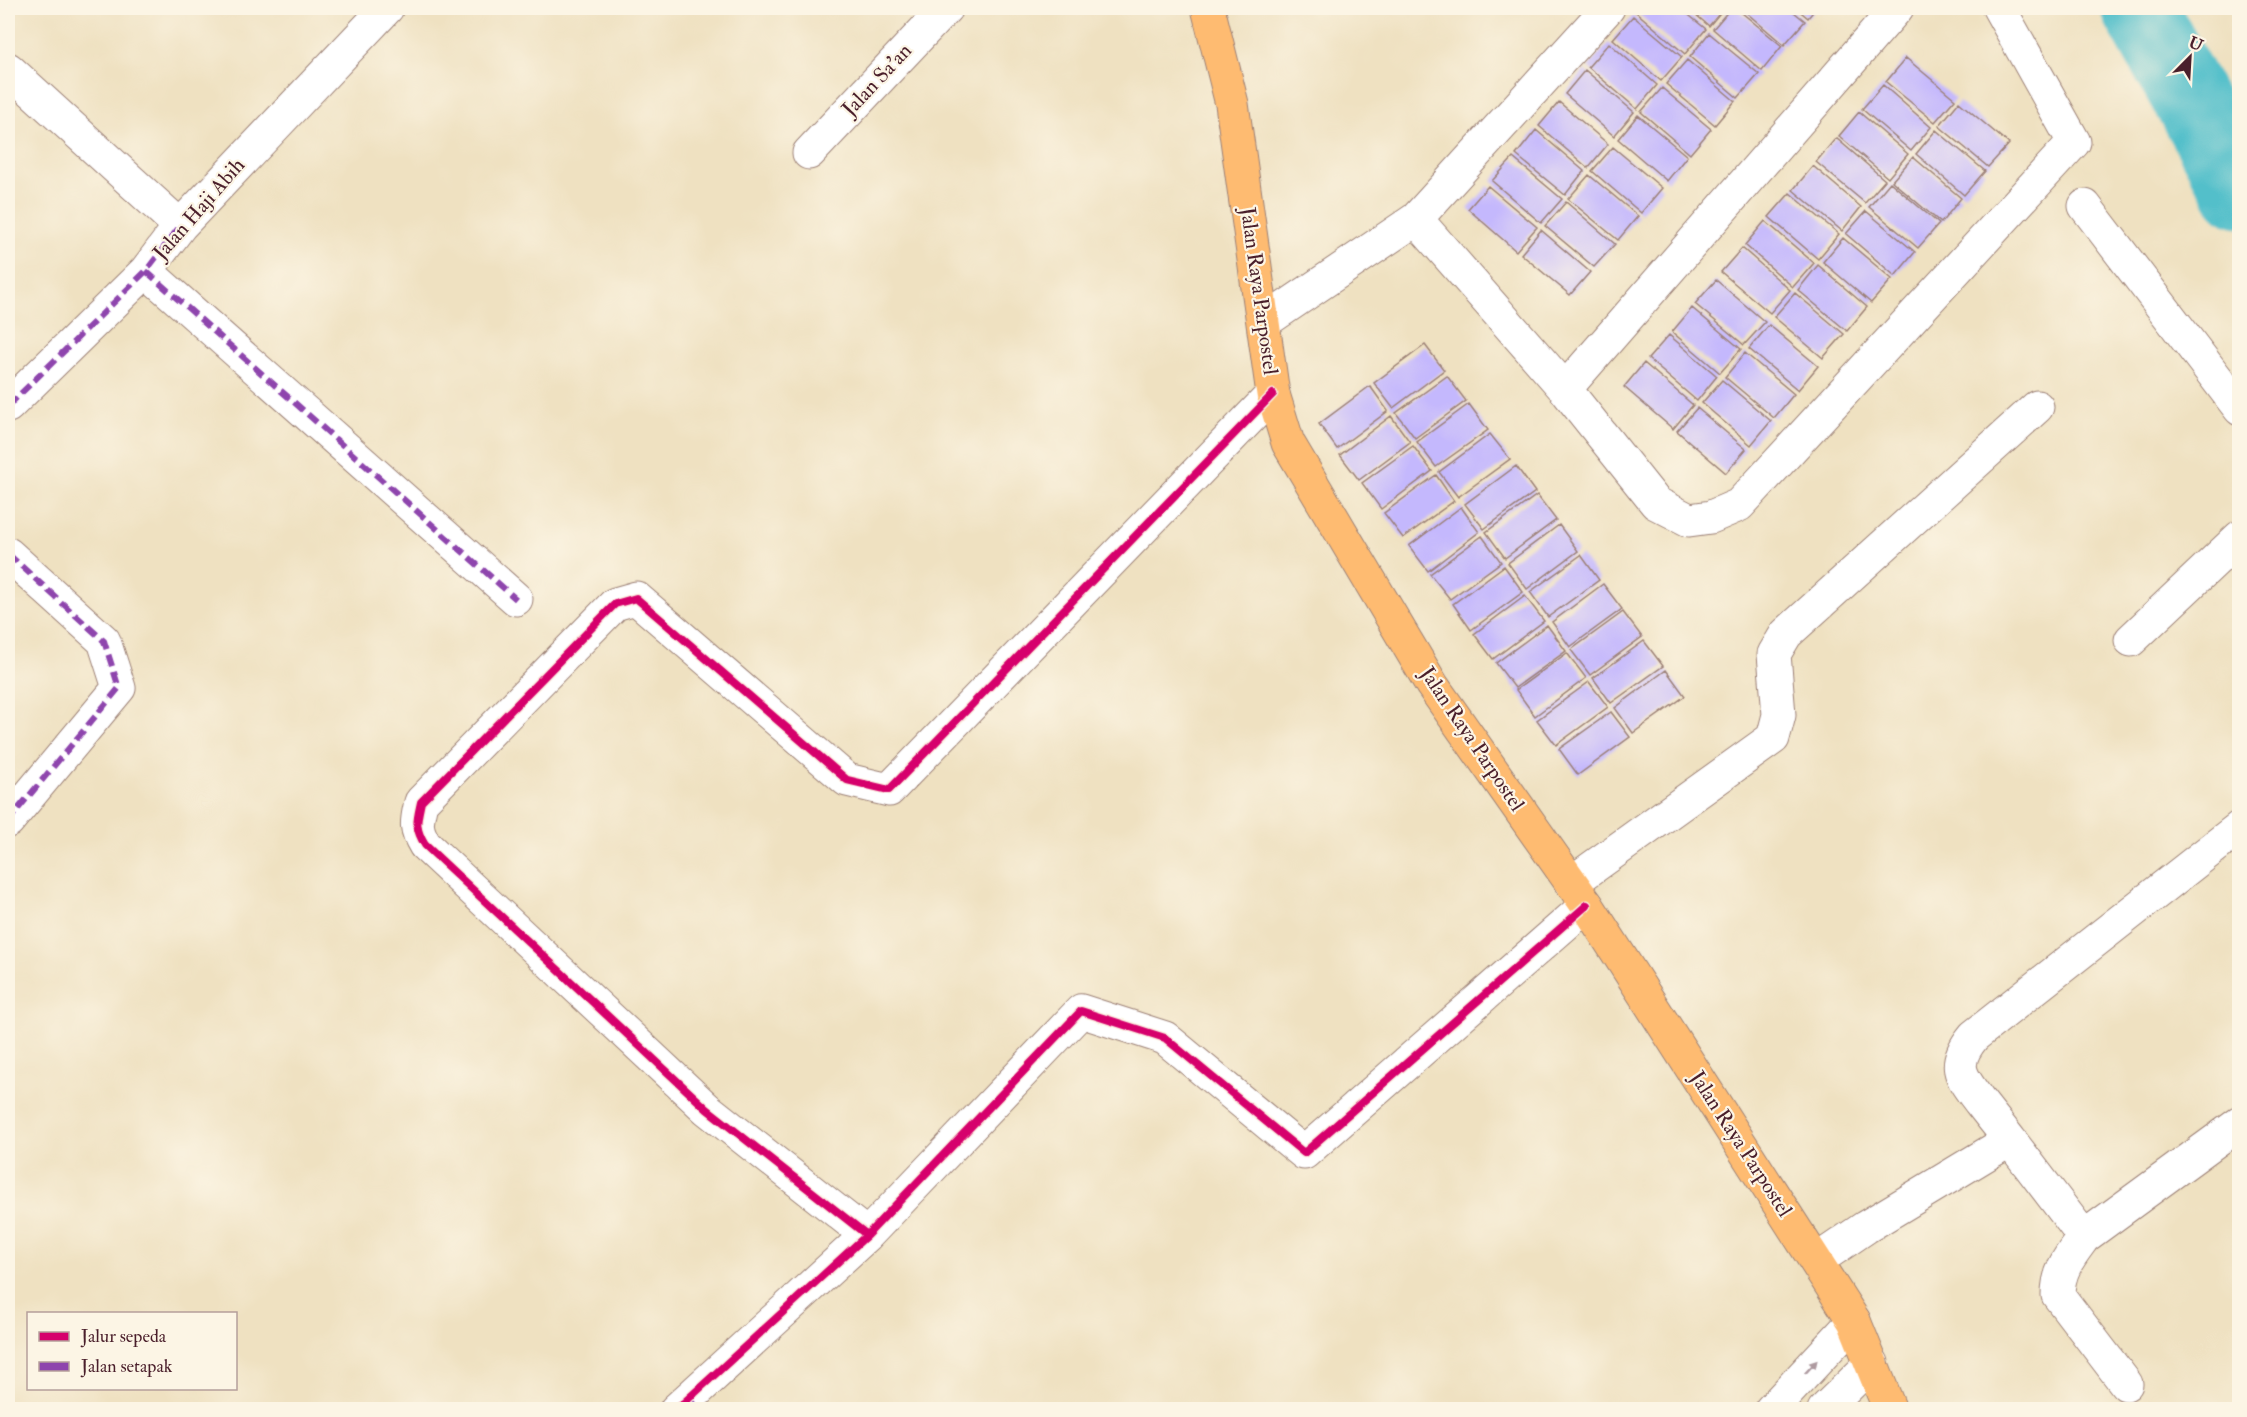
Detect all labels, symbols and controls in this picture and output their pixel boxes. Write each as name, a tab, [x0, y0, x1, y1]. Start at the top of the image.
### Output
north arrow	[2160, 27, 2220, 87]
text: U	[2186, 32, 2206, 56]
street label: Jalan Sa'an	[836, 38, 918, 123]
street label: Jalan Haji Abih	[147, 152, 251, 266]
street label: Jalan Raya Parpostel	[1234, 205, 1284, 377]
street label: Jalan Raya Parpostel	[1413, 661, 1531, 817]
street label: Jalan Raya Parpostel	[1683, 1065, 1799, 1223]
legend	[27, 1312, 237, 1390]
text: Jalur sepeda	[80, 1325, 167, 1348]
text: Jalan setapak	[80, 1355, 173, 1378]
one-way arrow	[1804, 1360, 1817, 1375]

